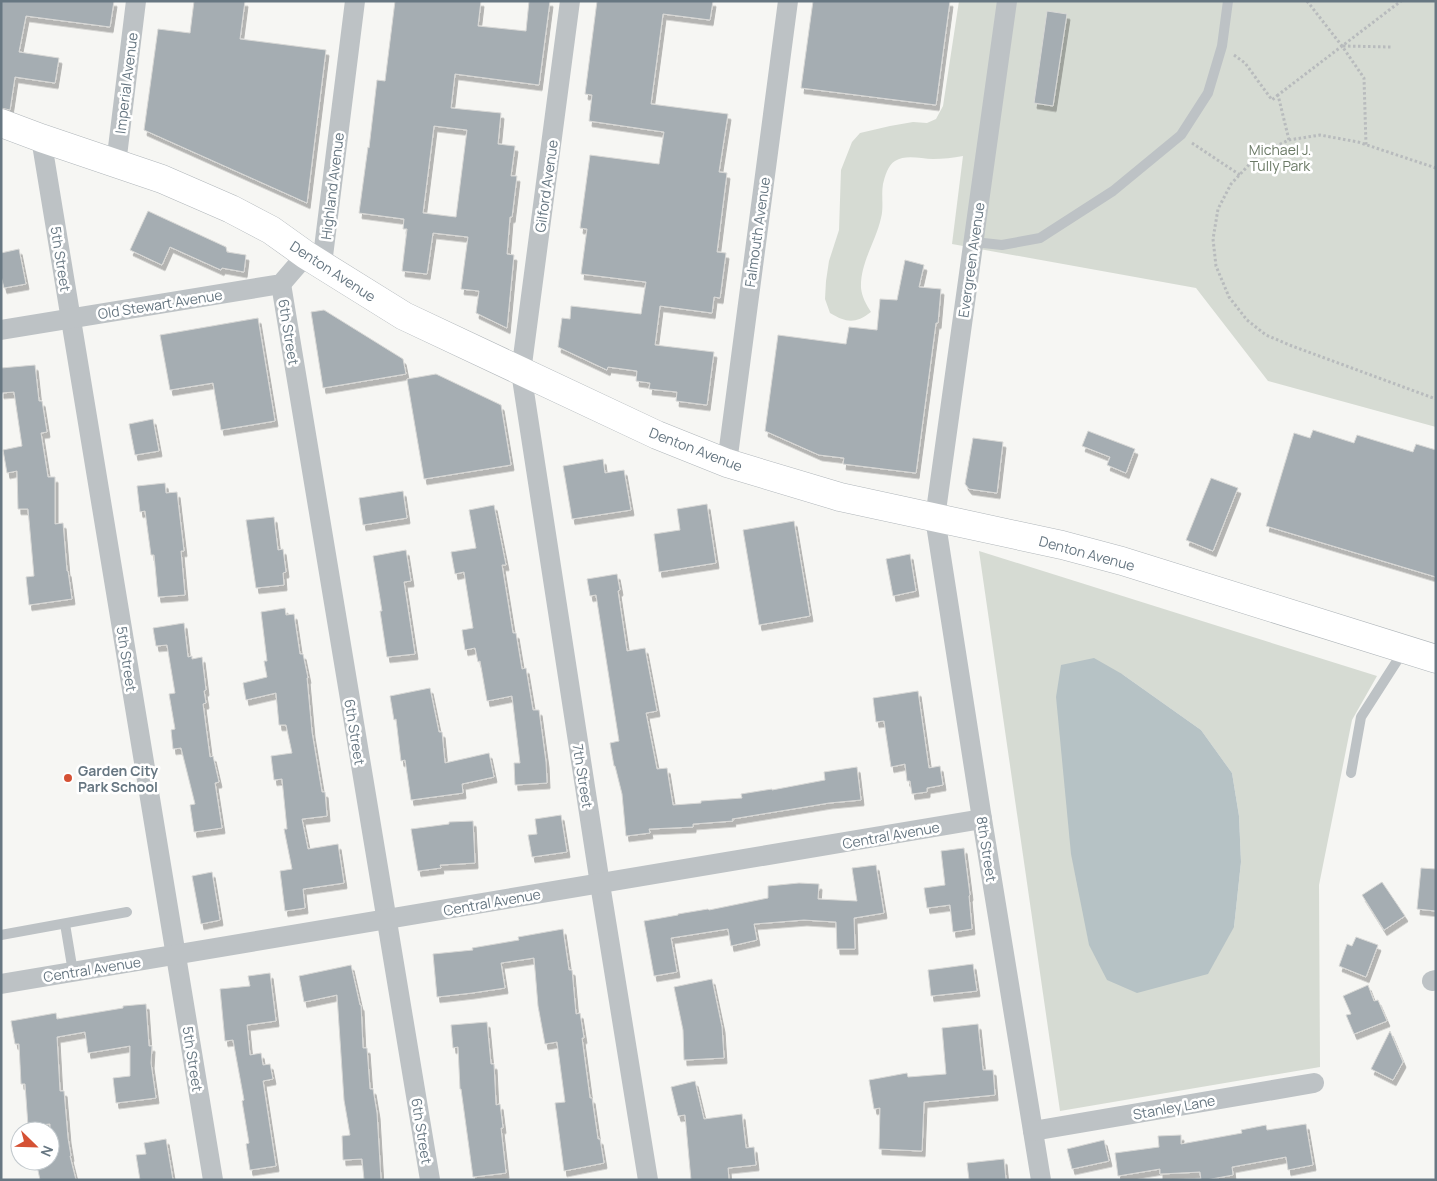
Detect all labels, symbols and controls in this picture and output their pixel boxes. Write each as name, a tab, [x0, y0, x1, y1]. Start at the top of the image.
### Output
street label: Imperial Avenue	[110, 31, 142, 135]
street label: Highland Avenue	[316, 131, 348, 241]
street label: Gilford Avenue	[530, 138, 562, 234]
park label: Michael J. Tully Park	[1249, 140, 1311, 175]
street label: Falmouth Avenue	[740, 176, 774, 288]
street label: Evergreen Avenue	[954, 201, 988, 319]
street label: 5th Street	[46, 225, 76, 293]
street label: Denton Avenue	[287, 236, 379, 306]
street label: Old Stewart Avenue	[96, 285, 224, 323]
street label: 6th Street	[274, 298, 304, 367]
street label: Denton Avenue	[647, 423, 745, 475]
street label: Denton Avenue	[1037, 531, 1137, 575]
street label: 5th Street	[112, 625, 142, 693]
street label: 6th Street	[340, 698, 370, 767]
street label: 7th Street	[569, 742, 598, 810]
place label: Garden City Park School	[78, 761, 158, 796]
marker: Garden City Park School	[62, 772, 74, 784]
street label: 8th Street	[972, 815, 1002, 883]
street label: Central Avenue	[841, 817, 941, 853]
street label: Central Avenue	[442, 884, 542, 920]
street label: Central Avenue	[42, 952, 142, 986]
street label: 5th Street	[178, 1025, 208, 1093]
street label: Stanley Lane	[1131, 1090, 1217, 1124]
street label: 6th Street	[407, 1097, 437, 1166]
north arrow	[10, 1121, 60, 1171]
text: N	[37, 1143, 58, 1160]

